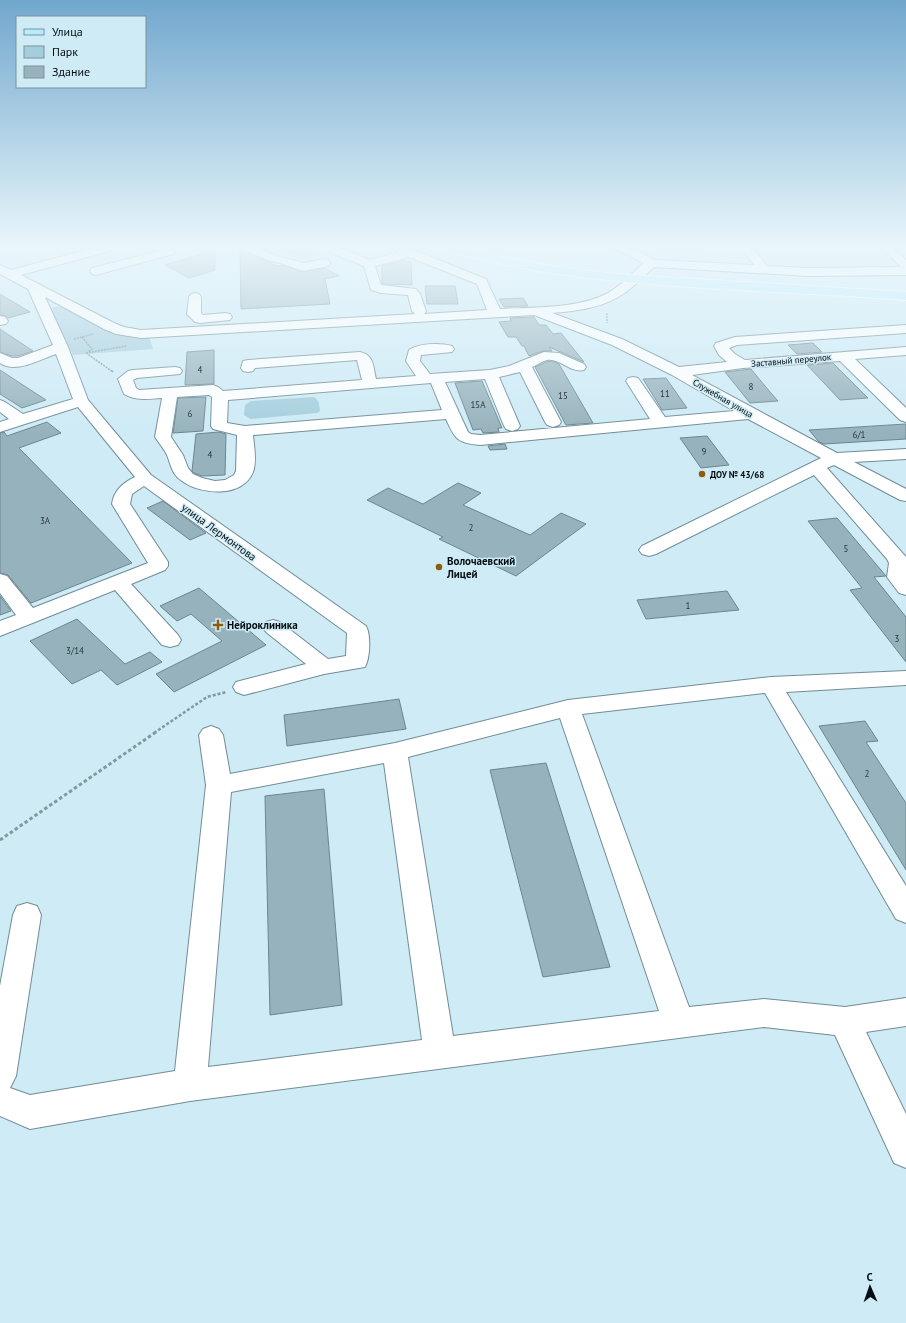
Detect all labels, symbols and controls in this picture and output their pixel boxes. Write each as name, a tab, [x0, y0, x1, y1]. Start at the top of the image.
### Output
legend	[16, 16, 146, 88]
text: Улица	[52, 24, 83, 39]
text: Парк	[52, 44, 78, 59]
text: Здание	[52, 64, 90, 79]
street label: Заставный переулок	[751, 351, 832, 369]
house number: 4	[198, 364, 203, 375]
street label: Служебная улица	[691, 376, 755, 420]
house number: 8	[749, 381, 754, 392]
house number: 11	[660, 388, 670, 399]
house number: 15	[558, 390, 568, 401]
house number: 15А	[470, 399, 486, 410]
house number: 6	[188, 408, 193, 419]
house number: 6/1	[853, 429, 866, 440]
house number: 9	[702, 446, 707, 457]
house number: 4	[208, 449, 213, 460]
marker: ДОУ № 43/68	[697, 469, 707, 479]
place label: ДОУ № 43/68	[710, 469, 764, 480]
street label: улица Лермонтова	[179, 500, 259, 564]
house number: 3А	[40, 515, 51, 526]
house number: 2	[469, 522, 474, 533]
house number: 5	[844, 543, 849, 554]
place label: Волочаевский Лицей	[446, 554, 515, 581]
marker: Волочаевский Лицей	[434, 562, 444, 572]
house number: 1	[686, 600, 691, 611]
place label: Нейроклиника	[227, 618, 298, 632]
marker: Нейроклиника	[212, 619, 224, 631]
house number: 3	[895, 633, 900, 644]
house number: 3/14	[66, 645, 84, 656]
house number: 2	[865, 768, 870, 779]
north arrow	[850, 1267, 890, 1307]
text: С	[866, 1270, 873, 1284]

